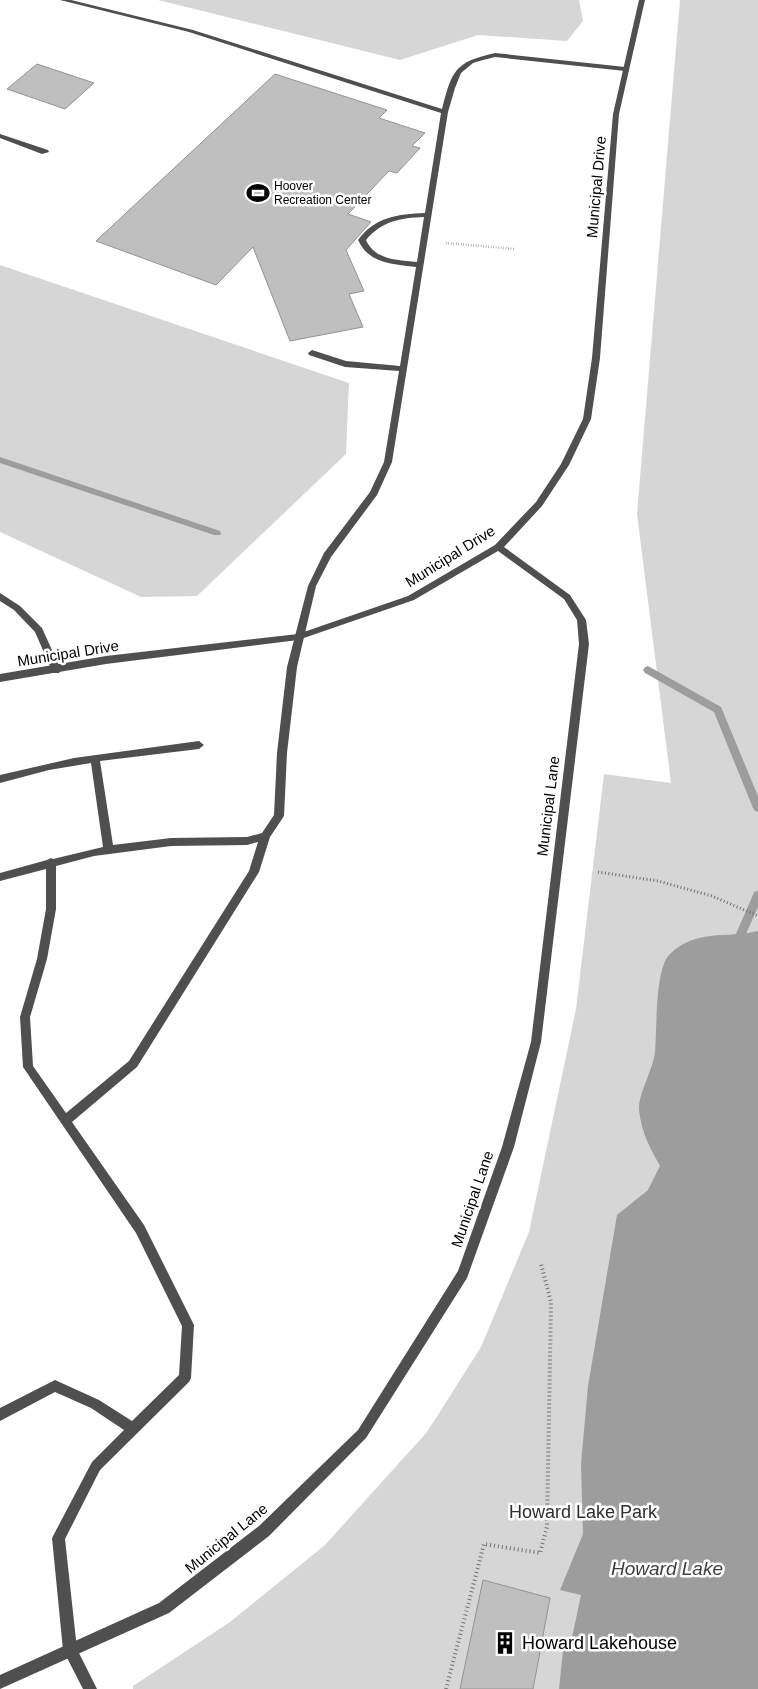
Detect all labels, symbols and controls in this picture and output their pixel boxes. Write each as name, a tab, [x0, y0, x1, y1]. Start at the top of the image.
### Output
street label: Municipal Drive	[583, 135, 609, 239]
place label: Hoover Recreation Center	[274, 179, 371, 207]
sports icon: Hoover Recreation Center	[245, 180, 271, 206]
street label: Municipal Drive	[402, 522, 498, 590]
street label: Municipal Drive	[16, 637, 120, 669]
street label: Municipal Lane	[533, 755, 563, 857]
street label: Municipal Lane	[448, 1149, 496, 1249]
street label: Municipal Lane	[181, 1500, 271, 1576]
park label: Howard Lake Park	[509, 1502, 658, 1522]
water label: Howard Lake	[611, 1558, 723, 1579]
building icon: Howard Lakehouse	[492, 1630, 518, 1656]
place label: Howard Lakehouse	[522, 1633, 677, 1653]

